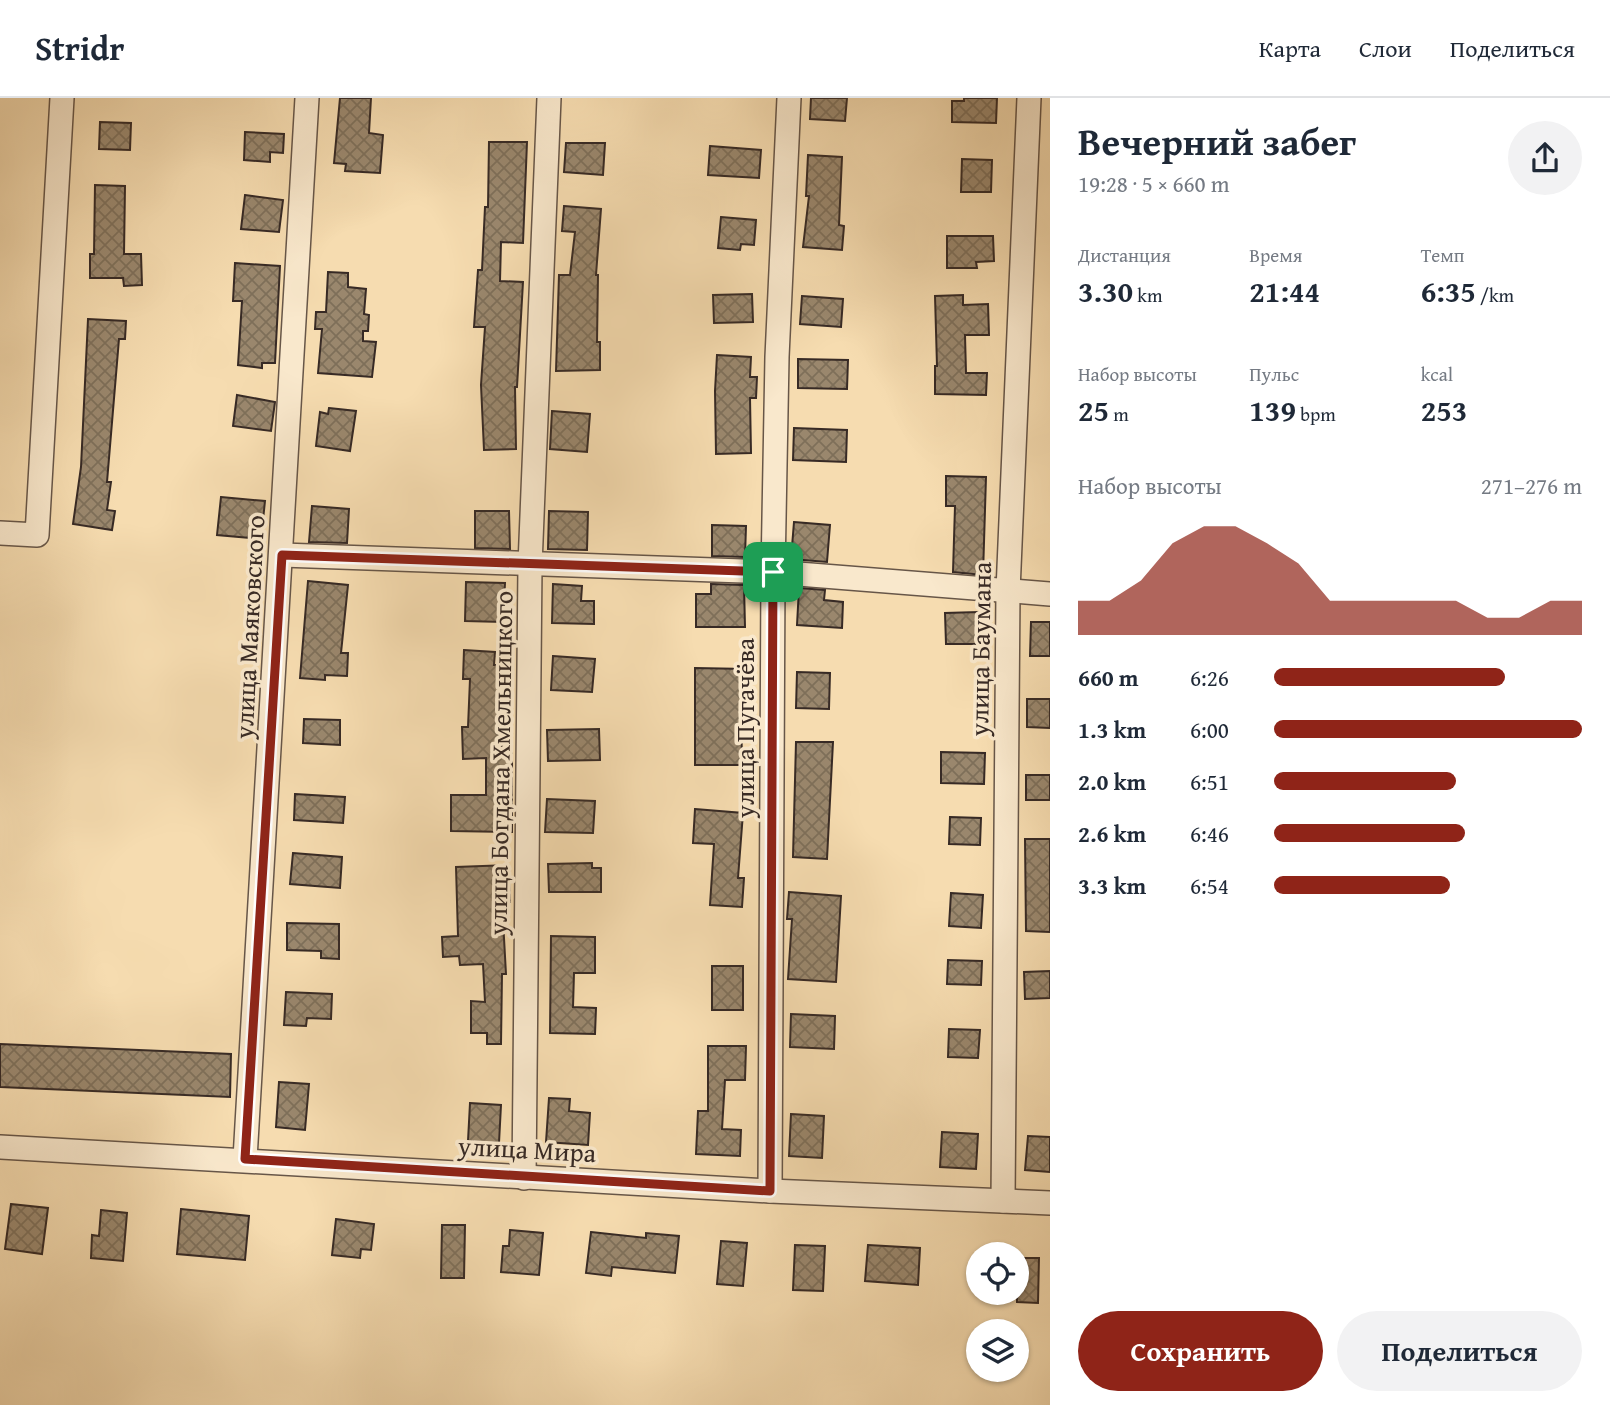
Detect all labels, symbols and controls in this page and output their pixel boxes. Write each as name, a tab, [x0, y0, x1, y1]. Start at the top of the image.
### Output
text: Stridr	[35, 24, 124, 72]
text: Карта	[1259, 31, 1321, 66]
text: Слои	[1359, 31, 1412, 66]
text: Поделиться	[1450, 31, 1575, 66]
text: Вечерний забег	[1078, 113, 1356, 169]
button: share	[1508, 121, 1582, 195]
text: 19:28 · 5 × 660 m	[1078, 167, 1230, 200]
text: Дистанция	[1078, 241, 1171, 269]
text: Время	[1249, 241, 1302, 269]
text: Темп	[1421, 241, 1465, 269]
text: 3.30	[1078, 269, 1133, 313]
text: 21:44	[1249, 269, 1320, 313]
text: 6:35	[1421, 269, 1476, 313]
text: km	[1133, 281, 1162, 309]
text: /km	[1476, 281, 1514, 309]
text: Набор высоты	[1078, 360, 1197, 388]
text: Пульс	[1249, 360, 1299, 388]
text: kcal	[1421, 360, 1453, 388]
text: 25	[1078, 388, 1109, 432]
text: 139	[1249, 388, 1296, 432]
text: 253	[1421, 388, 1467, 432]
text: m	[1109, 400, 1129, 428]
text: bpm	[1296, 400, 1336, 428]
text: Набор высоты	[1078, 469, 1222, 502]
text: 271–276 m	[1481, 469, 1582, 502]
street label: улица Маяковского	[224, 514, 274, 741]
pin	[743, 542, 803, 602]
icon: arrive	[754, 553, 792, 591]
street label: улица Баумана	[959, 561, 1001, 738]
street label: улица Богдана Хмельницкого	[477, 590, 523, 937]
street label: улица Пугачёва	[725, 637, 764, 819]
text: 660 m	[1078, 661, 1139, 694]
text: 6:26	[1190, 661, 1229, 694]
text: 1.3 km	[1078, 713, 1146, 746]
text: 6:00	[1190, 713, 1229, 746]
text: 2.0 km	[1078, 765, 1146, 798]
text: 6:51	[1190, 765, 1229, 798]
text: 2.6 km	[1078, 817, 1146, 850]
text: 6:46	[1190, 817, 1229, 850]
text: 3.3 km	[1078, 869, 1146, 902]
text: 6:54	[1190, 869, 1229, 902]
street label: улица Мира	[456, 1126, 598, 1172]
map controls	[966, 1242, 1029, 1382]
button: locate	[966, 1242, 1029, 1305]
button: Сохранить	[1078, 1311, 1323, 1391]
button: Поделиться	[1337, 1311, 1582, 1391]
button: layers	[966, 1319, 1029, 1382]

